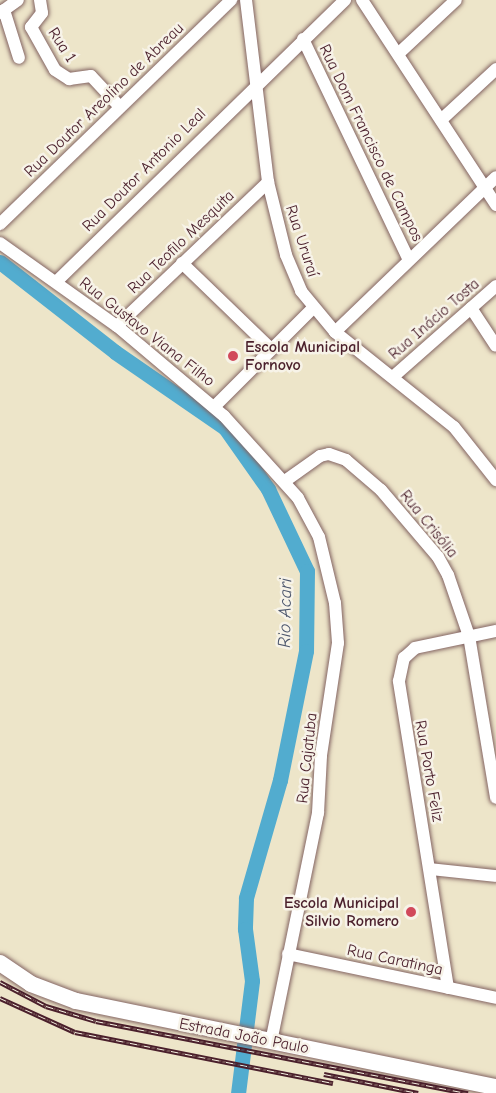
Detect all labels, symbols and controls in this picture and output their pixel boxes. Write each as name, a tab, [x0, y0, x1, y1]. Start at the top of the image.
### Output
street label: Rua Doutor Areolino de Abreau	[20, 19, 188, 181]
street label: Rua 1	[44, 24, 80, 66]
street label: Rua Dom Francisco de Campos	[315, 41, 427, 245]
street label: Rua Doutor Antonio Leal	[78, 104, 210, 236]
street label: Rua Teofilo Mesquita	[124, 186, 238, 298]
street label: Rua Ururaí	[281, 202, 323, 280]
street label: Rua Gustavo Viana Filho	[76, 273, 218, 391]
street label: Rua Inácio Tosta	[385, 274, 483, 364]
place label: Escola Municipal Fornovo	[245, 337, 360, 375]
marker: Escola Municipal Fornovo	[226, 349, 240, 363]
street label: Rua Crisólia	[396, 486, 462, 562]
water label: Rio Acari	[275, 578, 297, 648]
street label: Rua Cajatuba	[293, 712, 321, 804]
street label: Rua Porto Feliz	[411, 719, 447, 823]
place label: Escola Municipal Silvio Romero	[284, 893, 399, 931]
marker: Escola Municipal Silvio Romero	[404, 905, 418, 919]
street label: Rua Caratinga	[345, 940, 445, 980]
street label: Estrada João Paulo	[177, 1014, 311, 1058]

